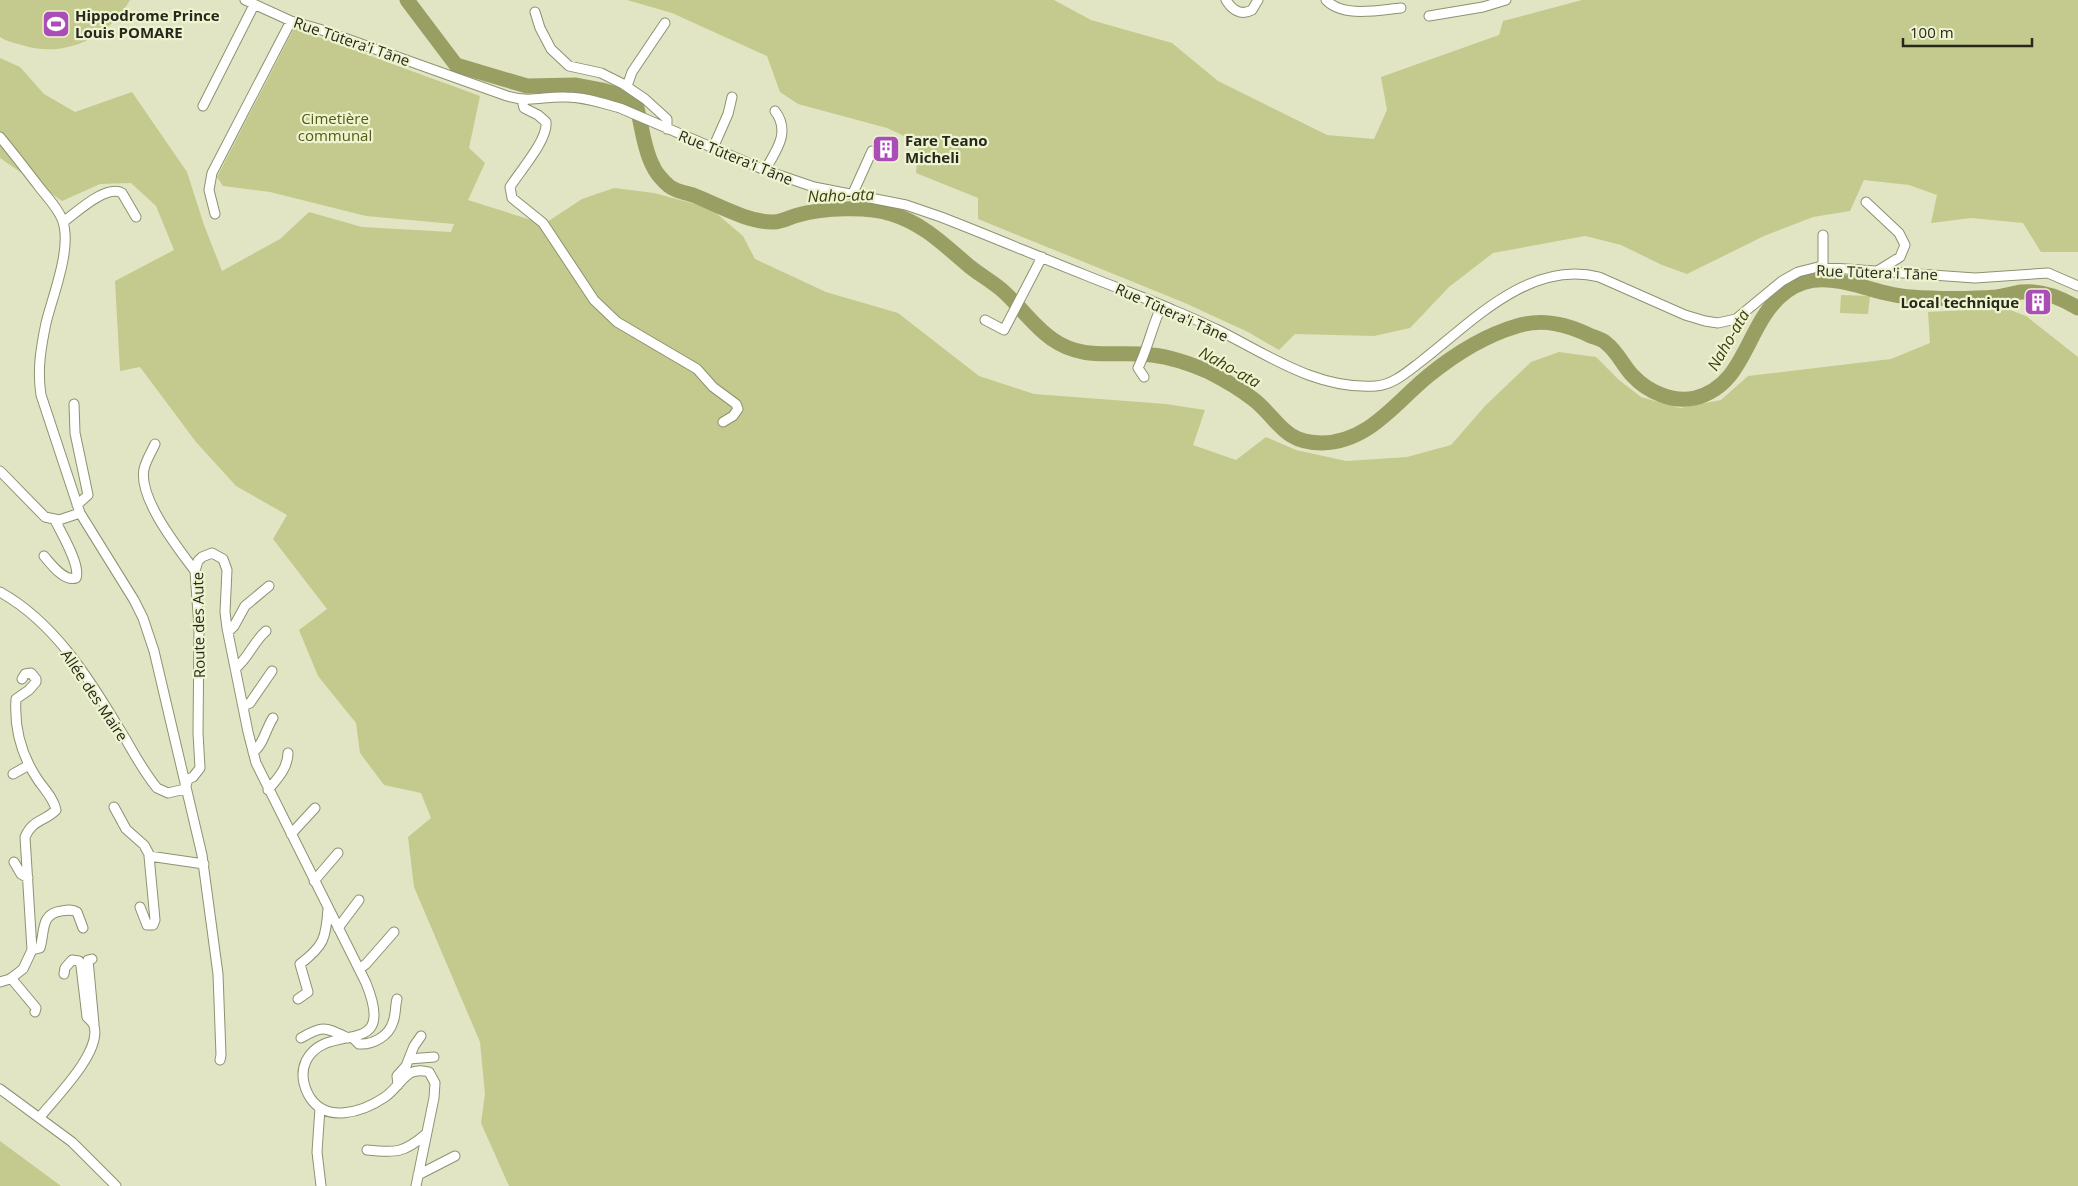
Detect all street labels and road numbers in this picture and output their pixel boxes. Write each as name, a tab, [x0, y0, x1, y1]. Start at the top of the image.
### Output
street label: Rue Tūtera'i Tāne	[291, 12, 413, 70]
street label: Rue Tūtera'i Tāne	[676, 125, 796, 189]
street label: Rue Tūtera'i Tāne	[1816, 260, 1938, 284]
street label: Rue Tūtera'i Tāne	[1112, 278, 1232, 346]
street label: Route des Aute	[187, 572, 209, 678]
street label: Allée des Maire	[57, 645, 133, 745]

